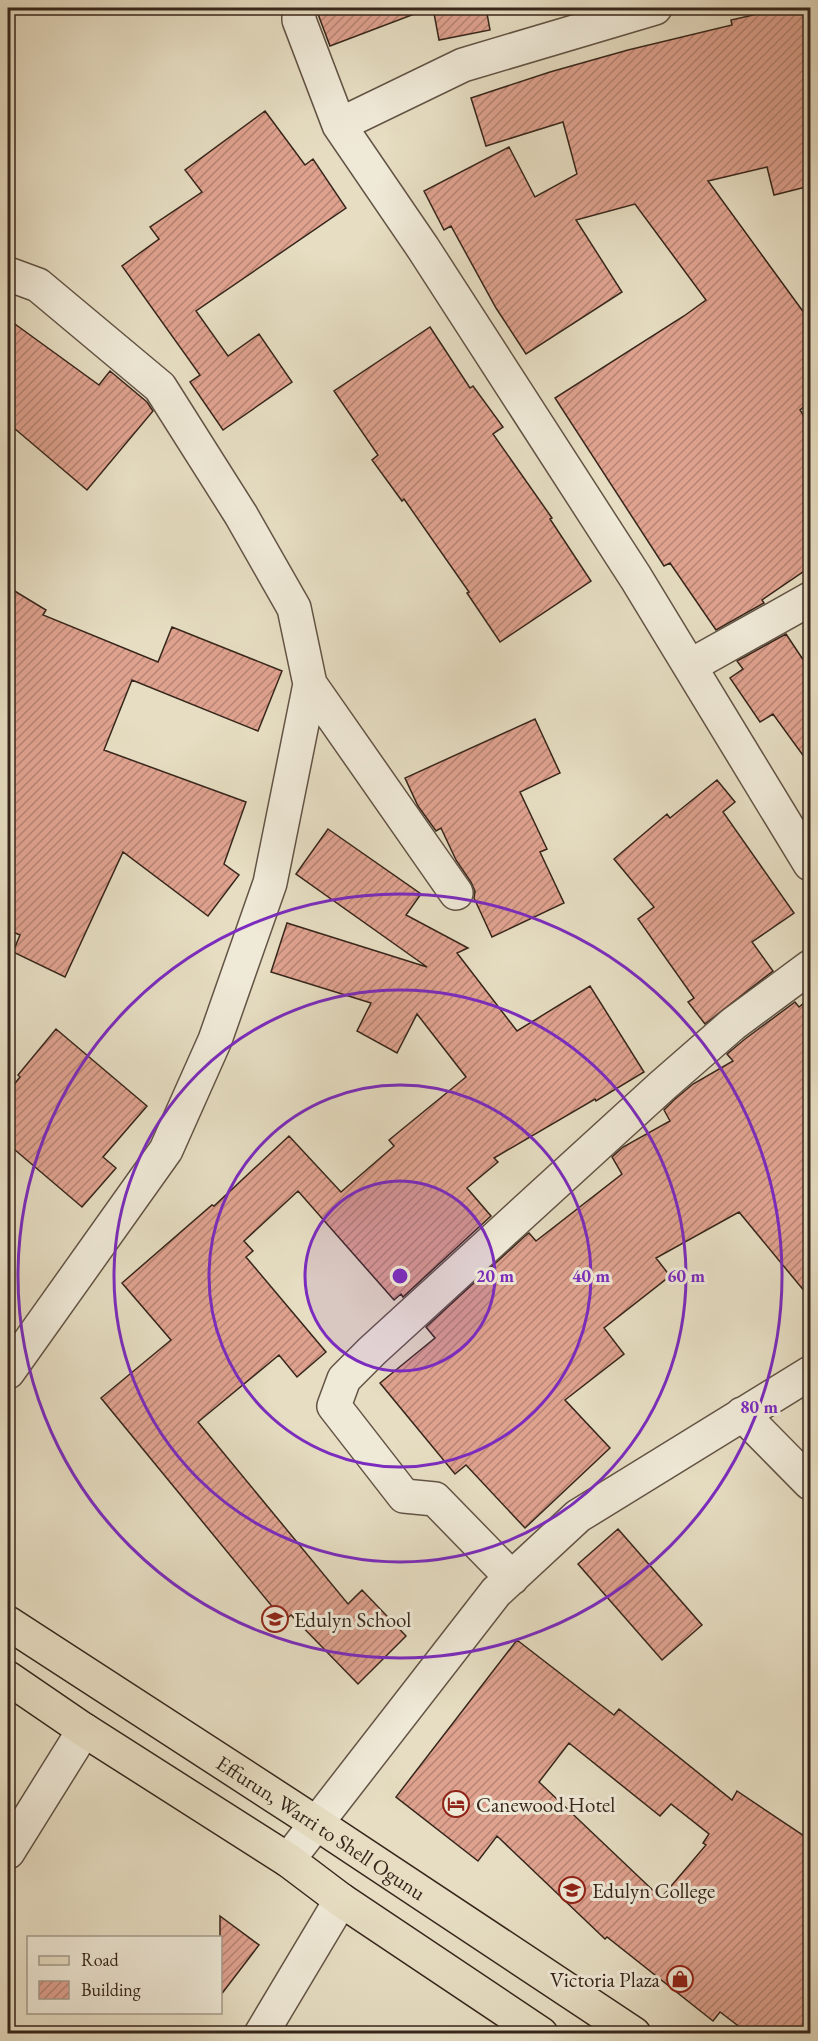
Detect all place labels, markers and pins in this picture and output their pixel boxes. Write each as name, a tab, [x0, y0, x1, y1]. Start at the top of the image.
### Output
centre of rings	[390, 1266, 410, 1286]
school or university icon: Edulyn School	[260, 1604, 290, 1634]
place label: Edulyn School	[294, 1606, 411, 1633]
hotel icon: Canewood Hotel	[441, 1789, 471, 1819]
place label: Canewood Hotel	[476, 1791, 615, 1818]
school or university icon: Edulyn College	[557, 1875, 587, 1905]
place label: Edulyn College	[592, 1877, 715, 1904]
shop icon: Victoria Plaza	[665, 1964, 695, 1994]
place label: Victoria Plaza	[550, 1966, 661, 1993]

